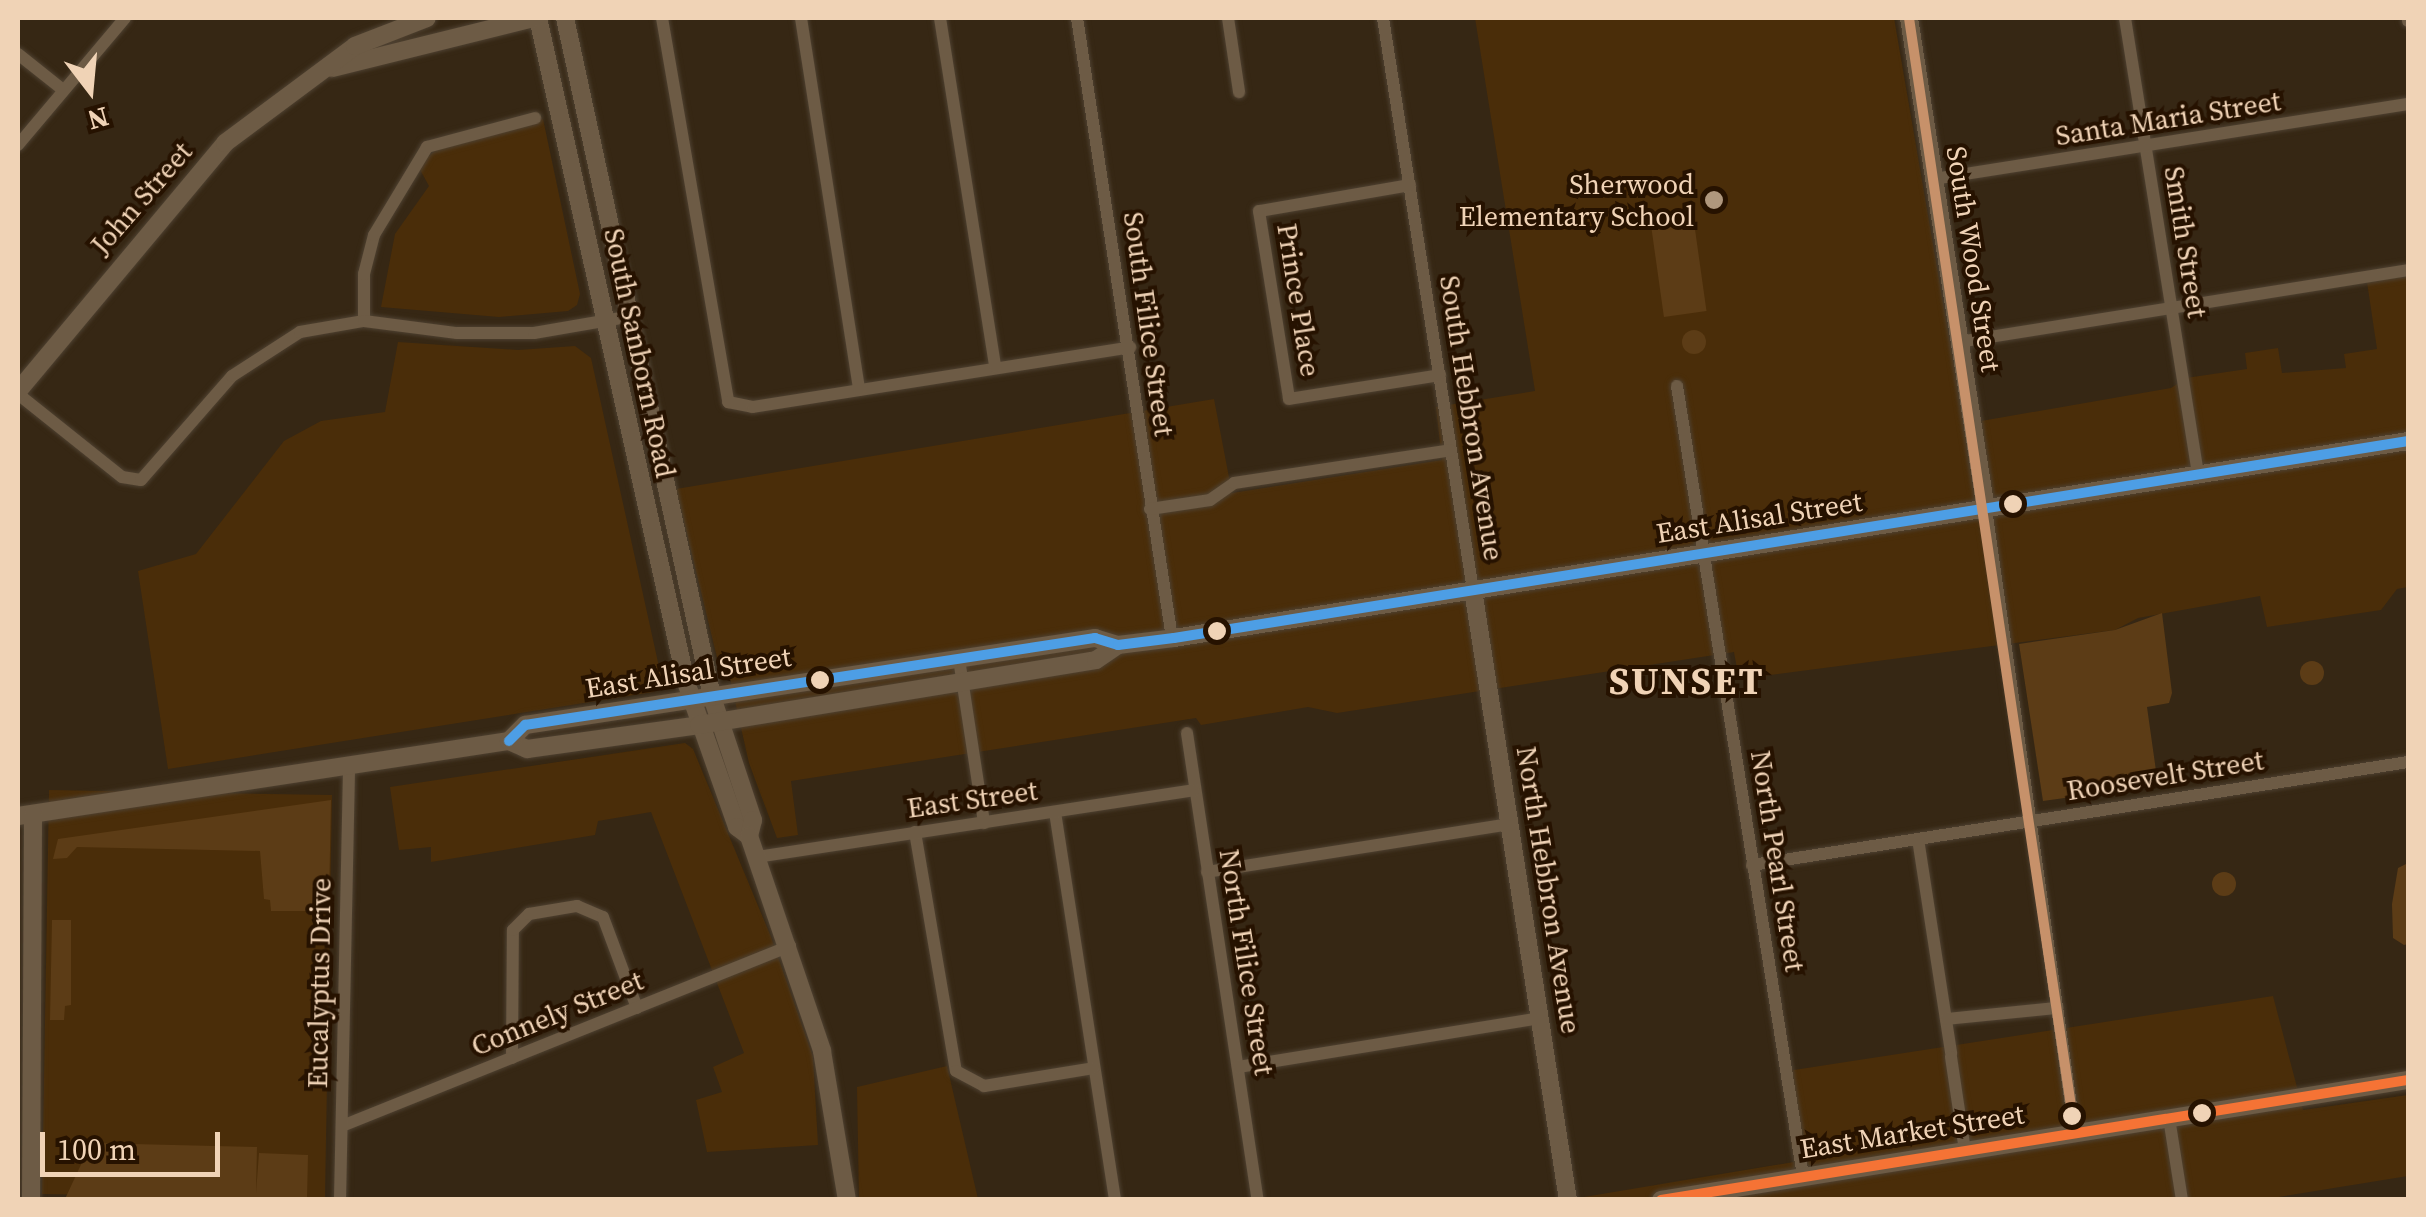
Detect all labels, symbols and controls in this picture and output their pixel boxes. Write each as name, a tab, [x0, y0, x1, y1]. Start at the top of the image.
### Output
north arrow	[40, 40, 140, 140]
street label: Santa Maria Street	[2053, 84, 2283, 152]
text: N	[83, 98, 113, 140]
street label: John Street	[83, 135, 199, 261]
street label: South Wood Street	[1940, 143, 2008, 375]
street label: Smith Street	[2157, 164, 2215, 320]
place label: Sherwood Elementary School	[1459, 167, 1694, 233]
marker: Sherwood Elementary School	[1703, 189, 1725, 211]
street label: South Filice Street	[1117, 210, 1181, 438]
street label: Prince Place	[1270, 221, 1328, 379]
street label: South Sanborn Road	[597, 225, 683, 481]
street label: South Hebbron Avenue	[1433, 273, 1511, 563]
street label: East Alisal Street	[1654, 484, 1864, 550]
unlabelled marker	[2003, 494, 2023, 514]
unlabelled marker	[1207, 621, 1227, 641]
street label: East Alisal Street	[583, 639, 793, 705]
district label: SUNSET	[1609, 659, 1765, 705]
unlabelled marker	[810, 670, 830, 690]
street label: Roosevelt Street	[2064, 743, 2266, 807]
street label: North Hebbron Avenue	[1510, 744, 1588, 1036]
street label: North Pearl Street	[1744, 748, 1812, 974]
street label: East Street	[905, 773, 1039, 825]
street label: North Filice Street	[1213, 847, 1281, 1077]
street label: Eucalyptus Drive	[300, 877, 338, 1089]
street label: Connely Street	[466, 963, 648, 1063]
street label: East Market Street	[1798, 1097, 2026, 1165]
unlabelled marker	[2192, 1103, 2212, 1123]
unlabelled marker	[2062, 1106, 2082, 1126]
scale bar	[45, 1112, 225, 1174]
text: 100 m	[57, 1129, 136, 1170]

